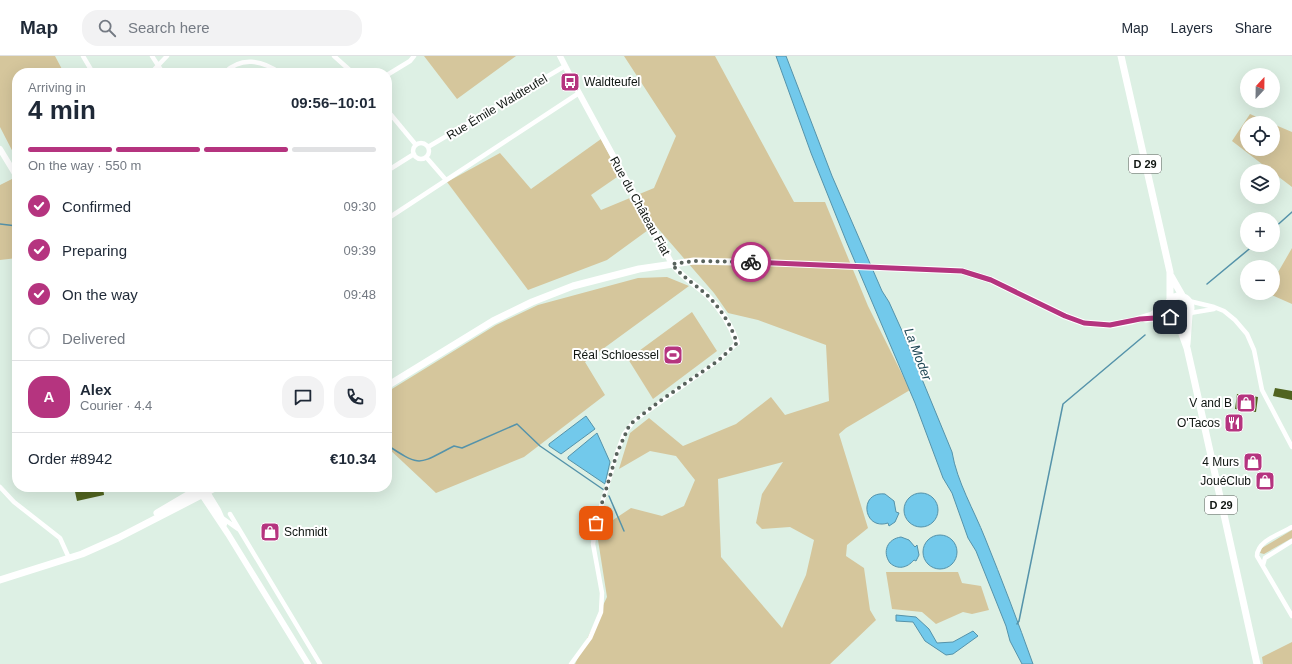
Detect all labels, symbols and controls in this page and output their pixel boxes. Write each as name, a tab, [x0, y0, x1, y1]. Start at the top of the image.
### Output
search box	[82, 10, 362, 46]
text: Map	[20, 17, 58, 38]
icon: search	[96, 17, 118, 39]
text: Search here	[128, 19, 210, 36]
text: Map	[1121, 20, 1149, 36]
text: Layers	[1171, 20, 1213, 36]
text: Share	[1235, 20, 1272, 36]
north arrow	[1240, 68, 1280, 108]
map controls	[1240, 68, 1280, 300]
street label: Rue Émile Waldteufel	[444, 71, 550, 143]
bus stop icon: Waldteufel	[559, 71, 581, 93]
place label: Waldteufel	[584, 75, 640, 89]
text: Arriving in	[28, 80, 86, 95]
text: 09:56–10:01	[291, 94, 376, 111]
text: 4 min	[28, 95, 96, 125]
button: locate	[1240, 116, 1280, 156]
street label: Rue du Château Fiat	[607, 154, 673, 258]
road number: D 29	[1129, 155, 1161, 173]
text: On the way · 550 m	[28, 158, 141, 173]
button: layers	[1240, 164, 1280, 204]
icon: check	[28, 195, 50, 217]
text: Confirmed	[62, 198, 131, 215]
text: 09:30	[343, 199, 376, 214]
button: +	[1240, 212, 1280, 252]
icon: check	[28, 239, 50, 261]
text: Preparing	[62, 242, 127, 259]
courier	[731, 242, 771, 282]
text: 09:39	[343, 243, 376, 258]
icon: bike	[740, 251, 762, 273]
button: −	[1240, 260, 1280, 300]
icon: check	[28, 283, 50, 305]
text: On the way	[62, 286, 138, 303]
text: 09:48	[343, 287, 376, 302]
pin	[1153, 300, 1187, 334]
icon: home	[1159, 306, 1181, 328]
water label: La Moder	[901, 326, 935, 383]
text: Delivered	[62, 330, 125, 347]
sports icon: Réal Schloessel	[662, 344, 684, 366]
place label: Réal Schloessel	[573, 348, 659, 362]
button: chat	[282, 376, 324, 418]
button: phone	[334, 376, 376, 418]
text: Alex	[80, 381, 112, 398]
text: A	[44, 388, 54, 405]
shop icon: V and B	[1235, 392, 1257, 414]
place label: V and B	[1189, 396, 1232, 410]
text: Courier · 4.4	[80, 398, 152, 413]
restaurant icon: O'Tacos	[1223, 412, 1245, 434]
place label: O'Tacos	[1177, 416, 1220, 430]
text: Order #8942	[28, 450, 112, 467]
text: €10.34	[330, 450, 376, 467]
shop icon: 4 Murs	[1242, 451, 1264, 473]
place label: 4 Murs	[1202, 455, 1239, 469]
shop icon: JouéClub	[1254, 470, 1276, 492]
place label: JouéClub	[1200, 474, 1251, 488]
road number: D 29	[1205, 496, 1237, 514]
pin	[579, 506, 613, 540]
icon: bag	[585, 512, 607, 534]
shop icon: Schmidt	[259, 521, 281, 543]
place label: Schmidt	[284, 525, 328, 539]

